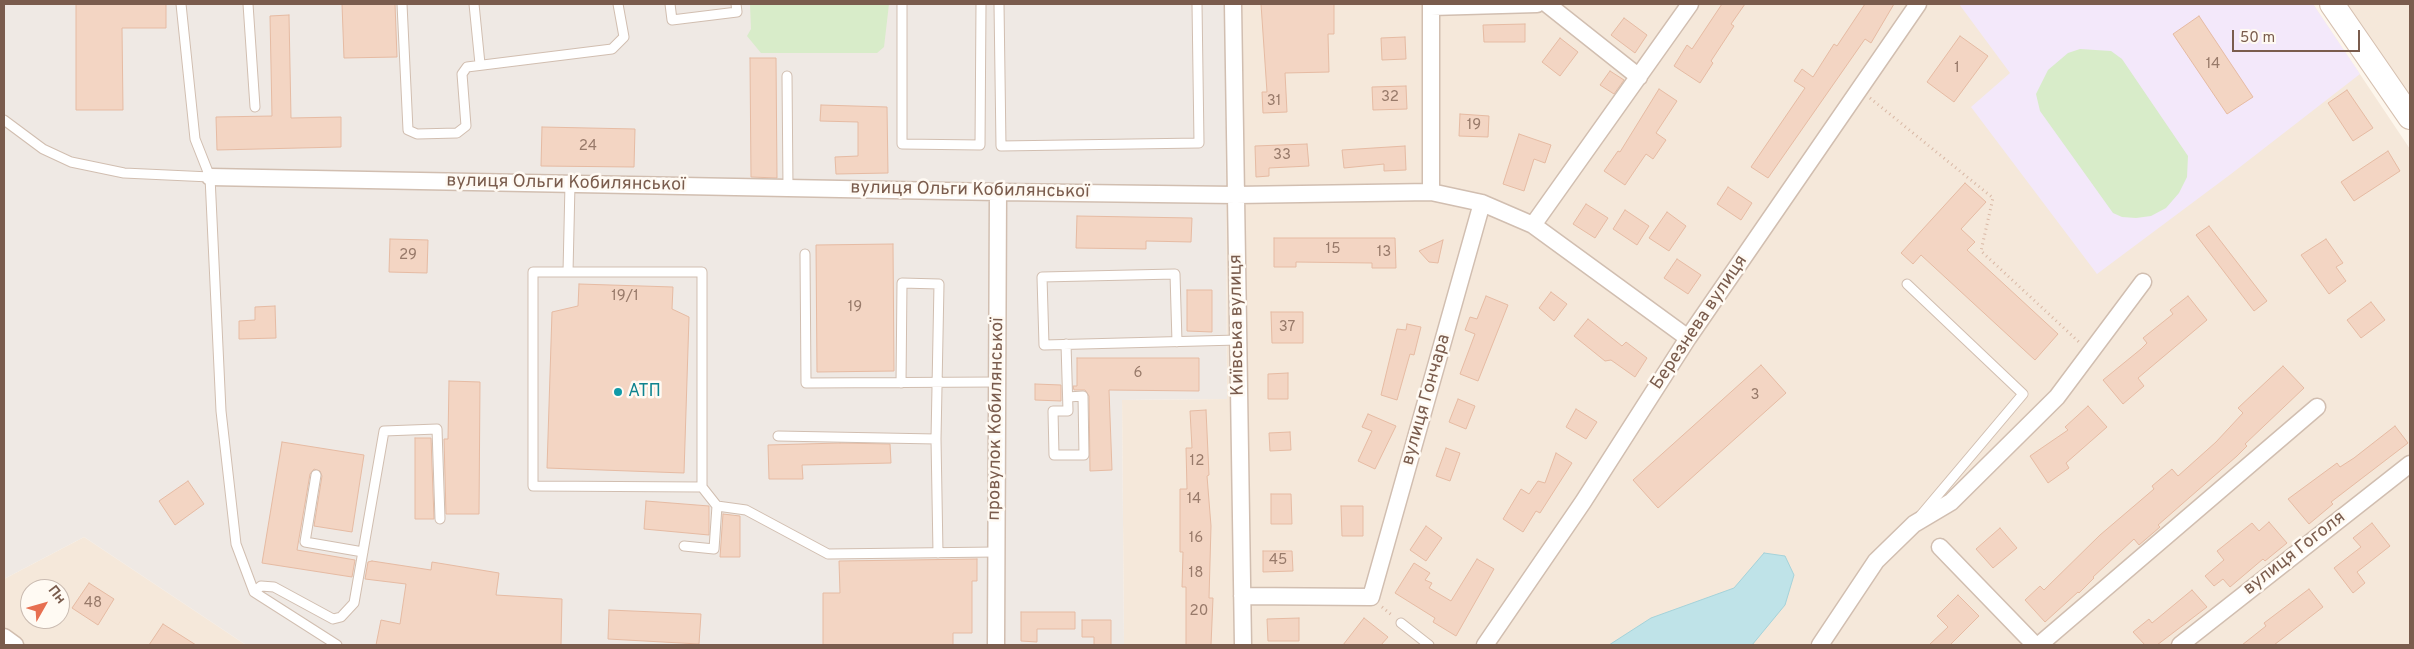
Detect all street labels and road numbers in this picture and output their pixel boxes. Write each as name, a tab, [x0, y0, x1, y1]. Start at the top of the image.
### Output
street label: вулиця Ольги Кобилянської	[446, 171, 686, 197]
street label: вулиця Ольги Кобилянської	[850, 178, 1090, 204]
street label: Березнева вулиця	[1647, 252, 1753, 394]
street label: Київська вулиця	[1226, 254, 1250, 396]
street label: провулок Кобилянської	[984, 317, 1010, 521]
street label: вулиця Гончара	[1398, 332, 1456, 468]
street label: вулиця Гоголя	[2240, 507, 2350, 601]

